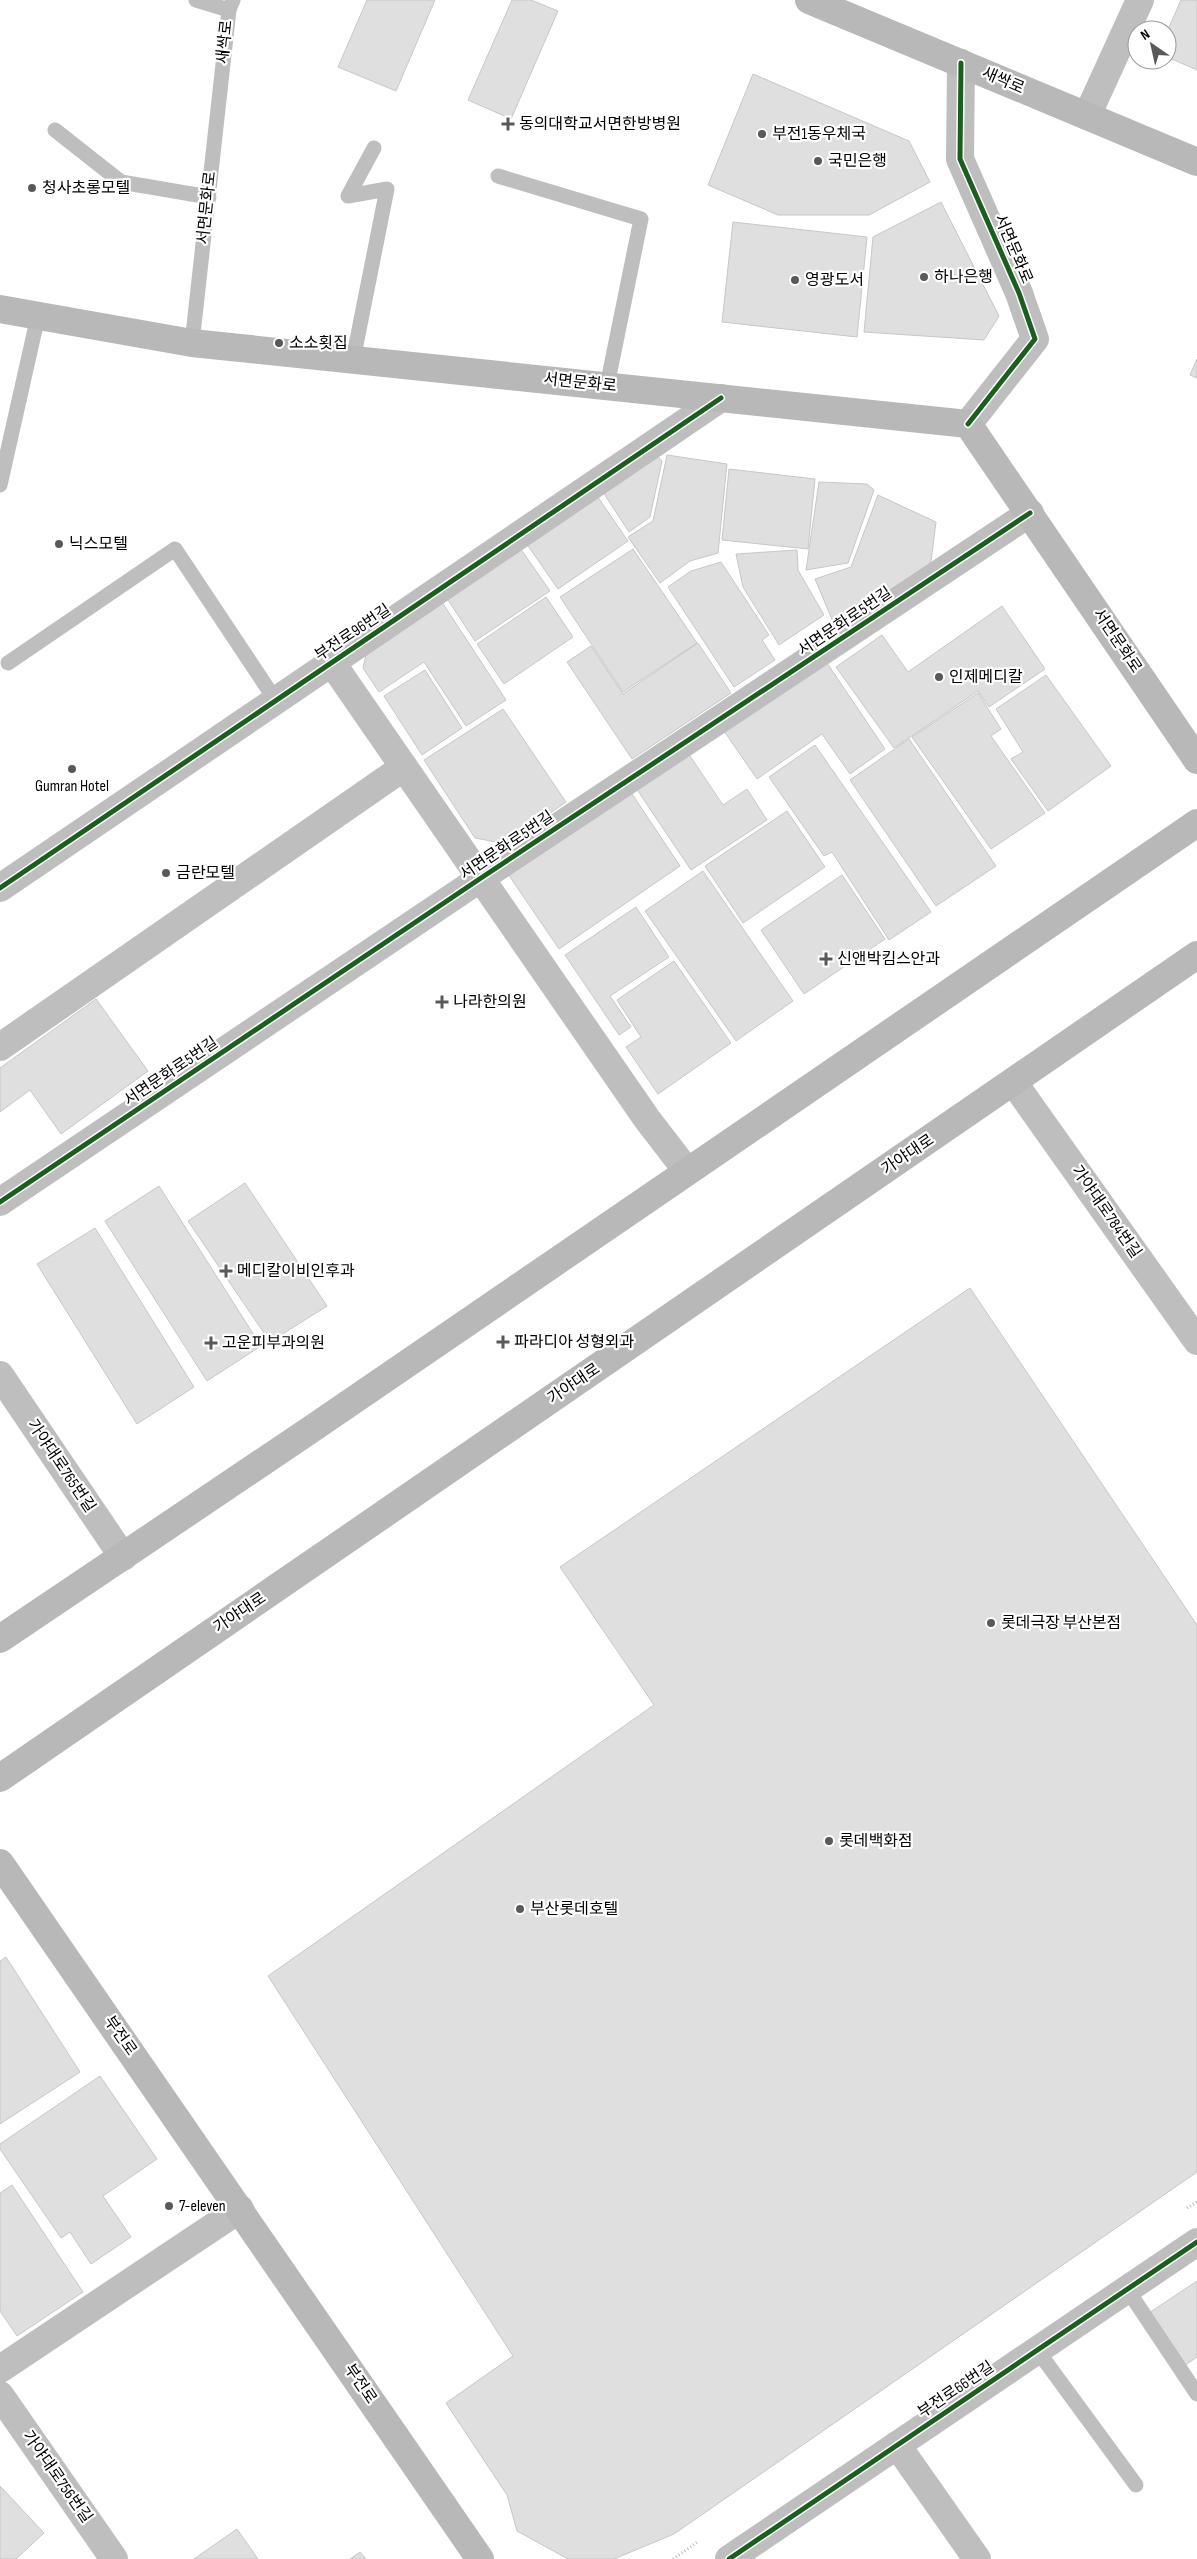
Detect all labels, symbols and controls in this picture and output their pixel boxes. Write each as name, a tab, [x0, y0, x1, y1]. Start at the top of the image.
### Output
street label: 새싹로	[213, 19, 237, 65]
north arrow	[1127, 20, 1177, 70]
text: N	[1137, 25, 1153, 44]
street label: 새싹로	[979, 64, 1027, 98]
place label: 동의대학교서면한방병원	[519, 115, 681, 134]
marker: 동의대학교서면한방병원	[501, 117, 515, 131]
place label: 부전1동우체국	[772, 125, 866, 144]
marker: 부전1동우체국	[756, 128, 768, 140]
place label: 국민은행	[828, 152, 887, 171]
marker: 국민은행	[812, 155, 824, 167]
street label: 서면문화로	[194, 170, 220, 246]
place label: 청사초롱모텔	[42, 179, 130, 198]
marker: 청사초롱모텔	[26, 182, 38, 194]
street label: 서면문화로	[990, 211, 1036, 287]
place label: 하나은행	[934, 268, 993, 287]
place label: 영광도서	[805, 271, 864, 290]
marker: 하나은행	[918, 271, 930, 283]
marker: 영광도서	[789, 274, 801, 286]
place label: 소소횟집	[289, 334, 348, 353]
marker: 소소횟집	[273, 337, 285, 349]
street label: 서면문화로	[542, 370, 618, 396]
place label: 닉스모텔	[69, 535, 128, 554]
marker: 닉스모텔	[53, 538, 65, 550]
street label: 서면문화로5번길	[794, 584, 896, 660]
street label: 부전로96번길	[311, 601, 395, 665]
street label: 서면문화로	[1089, 605, 1146, 677]
place label: 인제메디칼	[949, 668, 1023, 687]
marker: 인제메디칼	[933, 671, 945, 683]
marker: Gumran Hotel	[66, 763, 78, 775]
place label: Gumran Hotel	[35, 777, 109, 796]
street label: 서면문화로5번길	[456, 808, 558, 884]
place label: 금란모텔	[176, 864, 235, 883]
marker: 금란모텔	[160, 867, 172, 879]
place label: 신앤박킴스안과	[837, 950, 940, 969]
marker: 신앤박킴스안과	[819, 952, 833, 966]
place label: 나라한의원	[453, 993, 527, 1012]
marker: 나라한의원	[435, 995, 449, 1009]
street label: 서면문화로5번길	[120, 1034, 222, 1110]
street label: 가야대로	[878, 1131, 938, 1179]
street label: 가야대로784번길	[1067, 1162, 1145, 1262]
place label: 메디칼이비인후과	[237, 1262, 355, 1281]
marker: 메디칼이비인후과	[219, 1264, 233, 1278]
place label: 파라디아 성형외과	[514, 1333, 635, 1352]
place label: 고운피부과의원	[222, 1334, 325, 1353]
marker: 파라디아 성형외과	[496, 1335, 510, 1349]
marker: 고운피부과의원	[204, 1336, 218, 1350]
street label: 가야대로	[544, 1360, 604, 1408]
street label: 가야대로765번길	[23, 1416, 99, 1516]
street label: 가야대로	[210, 1589, 270, 1637]
place label: 롯데극장 부산본점	[1001, 1614, 1121, 1633]
marker: 롯데극장 부산본점	[985, 1617, 997, 1629]
place label: 롯데백화점	[839, 1832, 913, 1851]
marker: 롯데백화점	[823, 1835, 835, 1847]
place label: 부산롯데호텔	[530, 1900, 618, 1919]
marker: 부산롯데호텔	[514, 1903, 526, 1915]
street label: 부전로	[100, 2012, 141, 2060]
place label: 7-eleven	[179, 2197, 226, 2216]
marker: 7-eleven	[163, 2200, 175, 2212]
street label: 부전로66번길	[914, 2358, 998, 2422]
street label: 부전로	[340, 2360, 380, 2408]
street label: 가야대로756번길	[18, 2427, 96, 2527]

